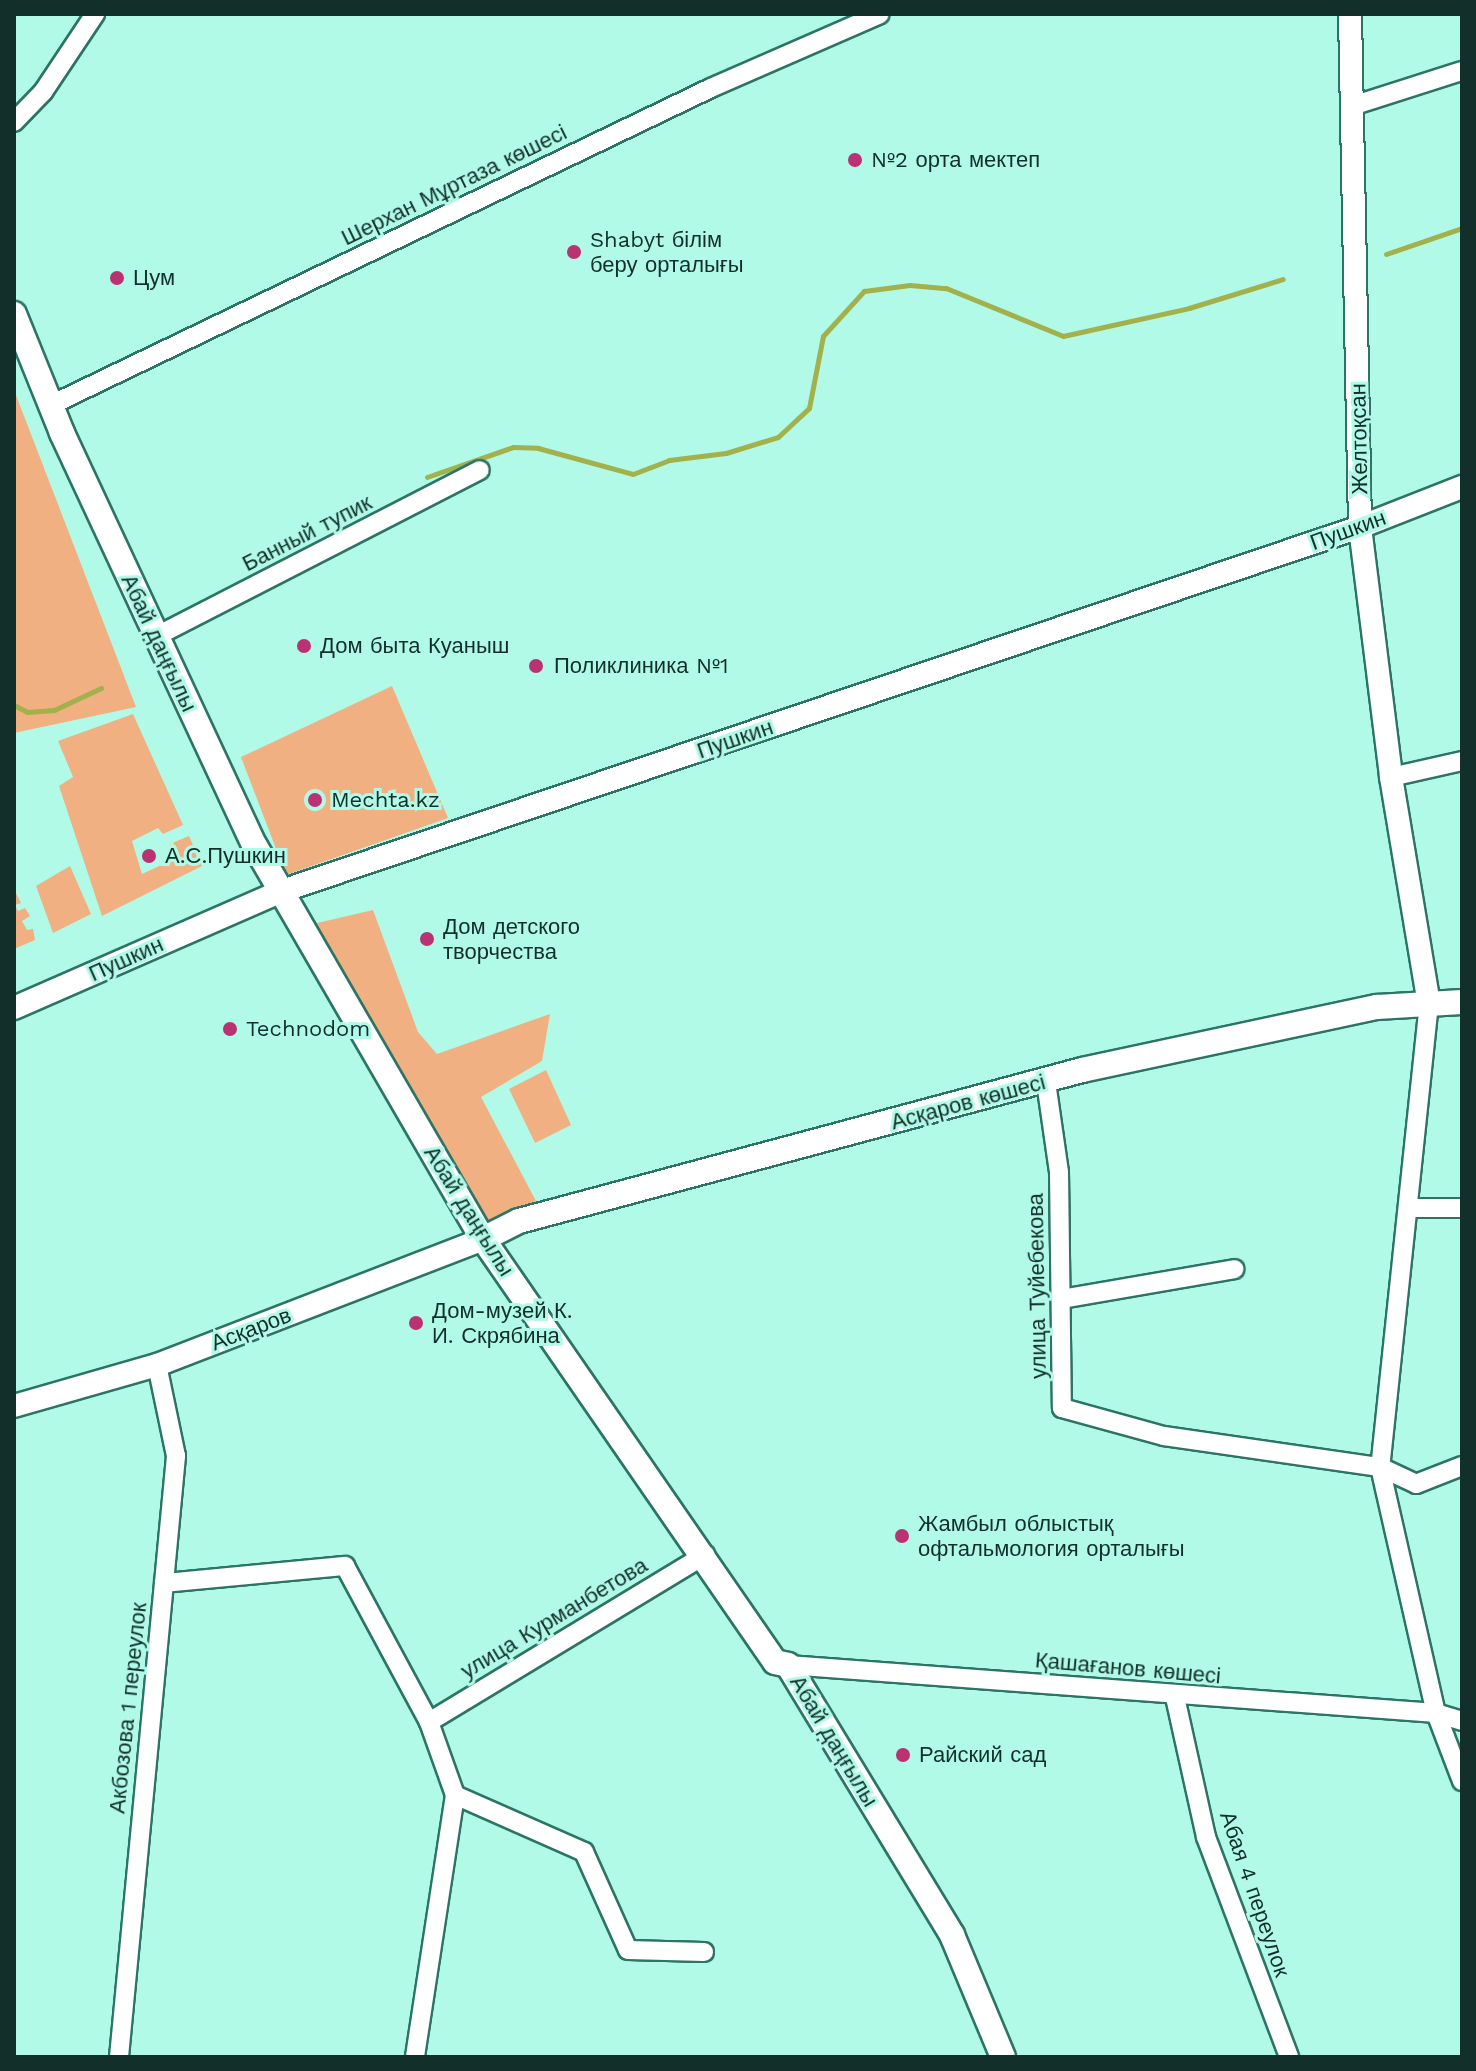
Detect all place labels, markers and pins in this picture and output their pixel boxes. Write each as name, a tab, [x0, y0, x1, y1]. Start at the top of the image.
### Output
place label: №2 орта мектеп	[871, 147, 1040, 173]
marker: №2 орта мектеп	[846, 151, 864, 169]
place label: Shabyt білім беру орталығы	[590, 226, 744, 278]
marker: Shabyt білім беру орталығы	[565, 243, 583, 261]
place label: Цум	[133, 265, 175, 291]
marker: Цум	[108, 269, 126, 287]
place label: Дом быта Куаныш	[320, 633, 509, 659]
marker: Дом быта Куаныш	[295, 637, 313, 655]
place label: Поликлиника №1	[554, 653, 729, 679]
marker: Поликлиника №1	[525, 655, 547, 677]
place label: Mechta.kz	[331, 787, 440, 813]
marker: Mechta.kz	[306, 791, 324, 809]
place label: А.С.Пушкин	[165, 843, 286, 869]
marker: А.С.Пушкин	[140, 847, 158, 865]
place label: Дом детского творчества	[443, 913, 580, 964]
marker: Дом детского творчества	[418, 930, 436, 948]
place label: Technodom	[246, 1016, 370, 1042]
marker: Technodom	[221, 1020, 239, 1038]
place label: Дом-музей К. И. Скрябина	[432, 1297, 573, 1348]
marker: Дом-музей К. И. Скрябина	[407, 1314, 425, 1332]
place label: Жамбыл облыстық офтальмология орталығы	[918, 1510, 1185, 1562]
marker: Жамбыл облыстық офтальмология орталығы	[893, 1527, 911, 1545]
place label: Райский сад	[919, 1742, 1046, 1768]
marker: Райский сад	[894, 1746, 912, 1764]

